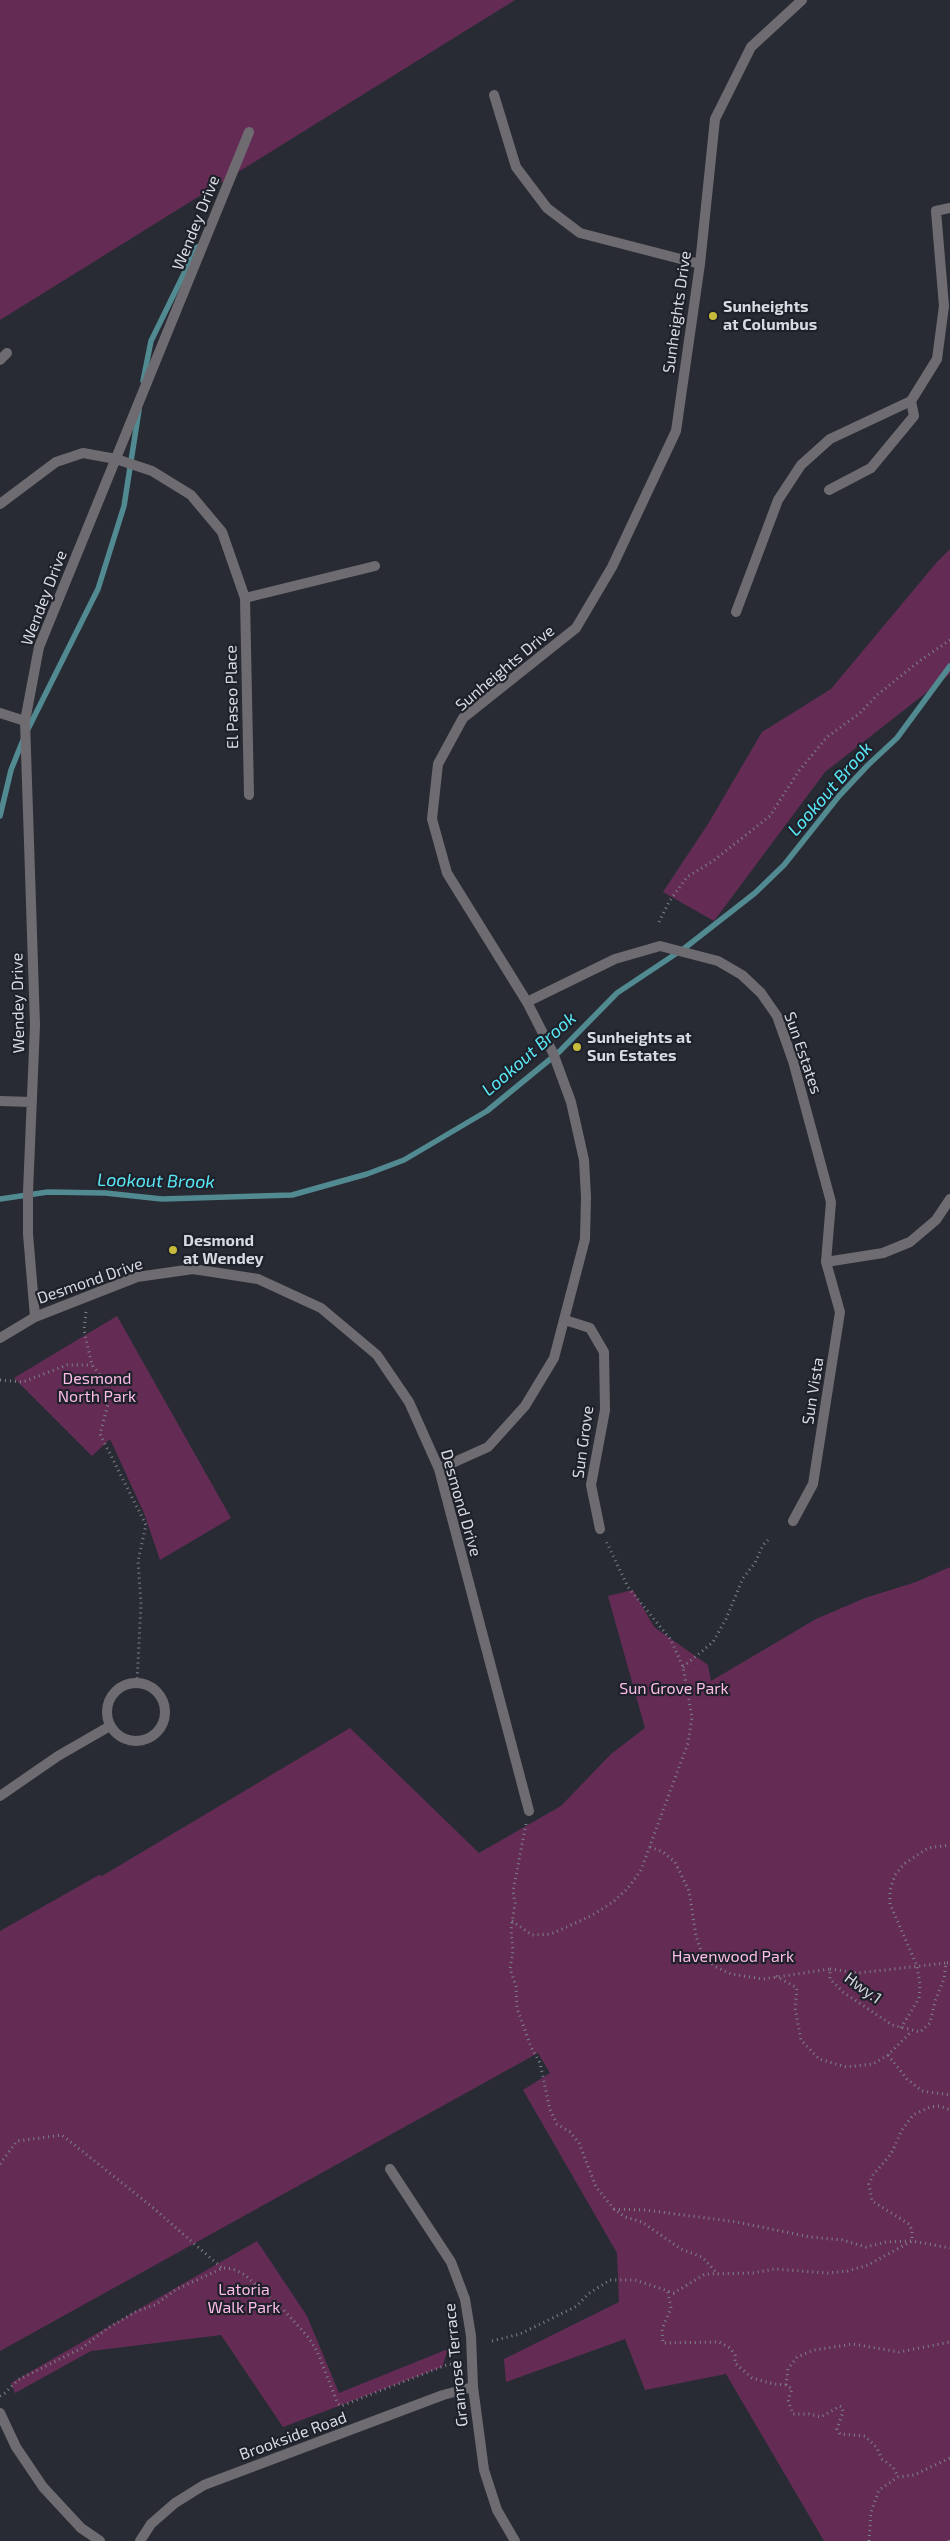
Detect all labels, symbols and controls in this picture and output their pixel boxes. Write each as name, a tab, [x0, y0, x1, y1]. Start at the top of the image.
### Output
street label: Wendey Drive	[168, 173, 224, 273]
street label: Sunheights Drive	[659, 250, 695, 374]
place label: Sunheights at Columbus	[723, 297, 817, 335]
marker: Sunheights at Columbus	[707, 310, 719, 322]
street label: Wendey Drive	[17, 548, 71, 648]
street label: Sunheights Drive	[452, 621, 558, 715]
street label: El Paseo Place	[221, 645, 243, 749]
water label: Lookout Brook	[783, 738, 877, 840]
street label: Wendey Drive	[8, 953, 28, 1053]
water label: Lookout Brook	[478, 1007, 580, 1101]
street label: Sun Estates	[780, 1009, 826, 1097]
place label: Sunheights at Sun Estates	[587, 1028, 692, 1066]
marker: Sunheights at Sun Estates	[571, 1041, 583, 1053]
water label: Lookout Brook	[97, 1169, 215, 1193]
place label: Desmond at Wendey	[183, 1231, 264, 1269]
marker: Desmond at Wendey	[167, 1244, 179, 1256]
street label: Desmond Drive	[35, 1254, 145, 1308]
street label: Sun Vista	[798, 1356, 828, 1426]
park label: Desmond North Park	[58, 1369, 136, 1407]
street label: Sun Grove	[568, 1404, 598, 1480]
street label: Desmond Drive	[437, 1447, 485, 1559]
park label: Sun Grove Park	[619, 1679, 729, 1699]
park label: Havenwood Park	[672, 1947, 794, 1967]
street label: Hwy.1	[841, 1968, 885, 2008]
park label: Latoria Walk Park	[208, 2280, 280, 2318]
street label: Granrose Terrace	[440, 2302, 472, 2428]
street label: Brookside Road	[237, 2408, 349, 2464]

